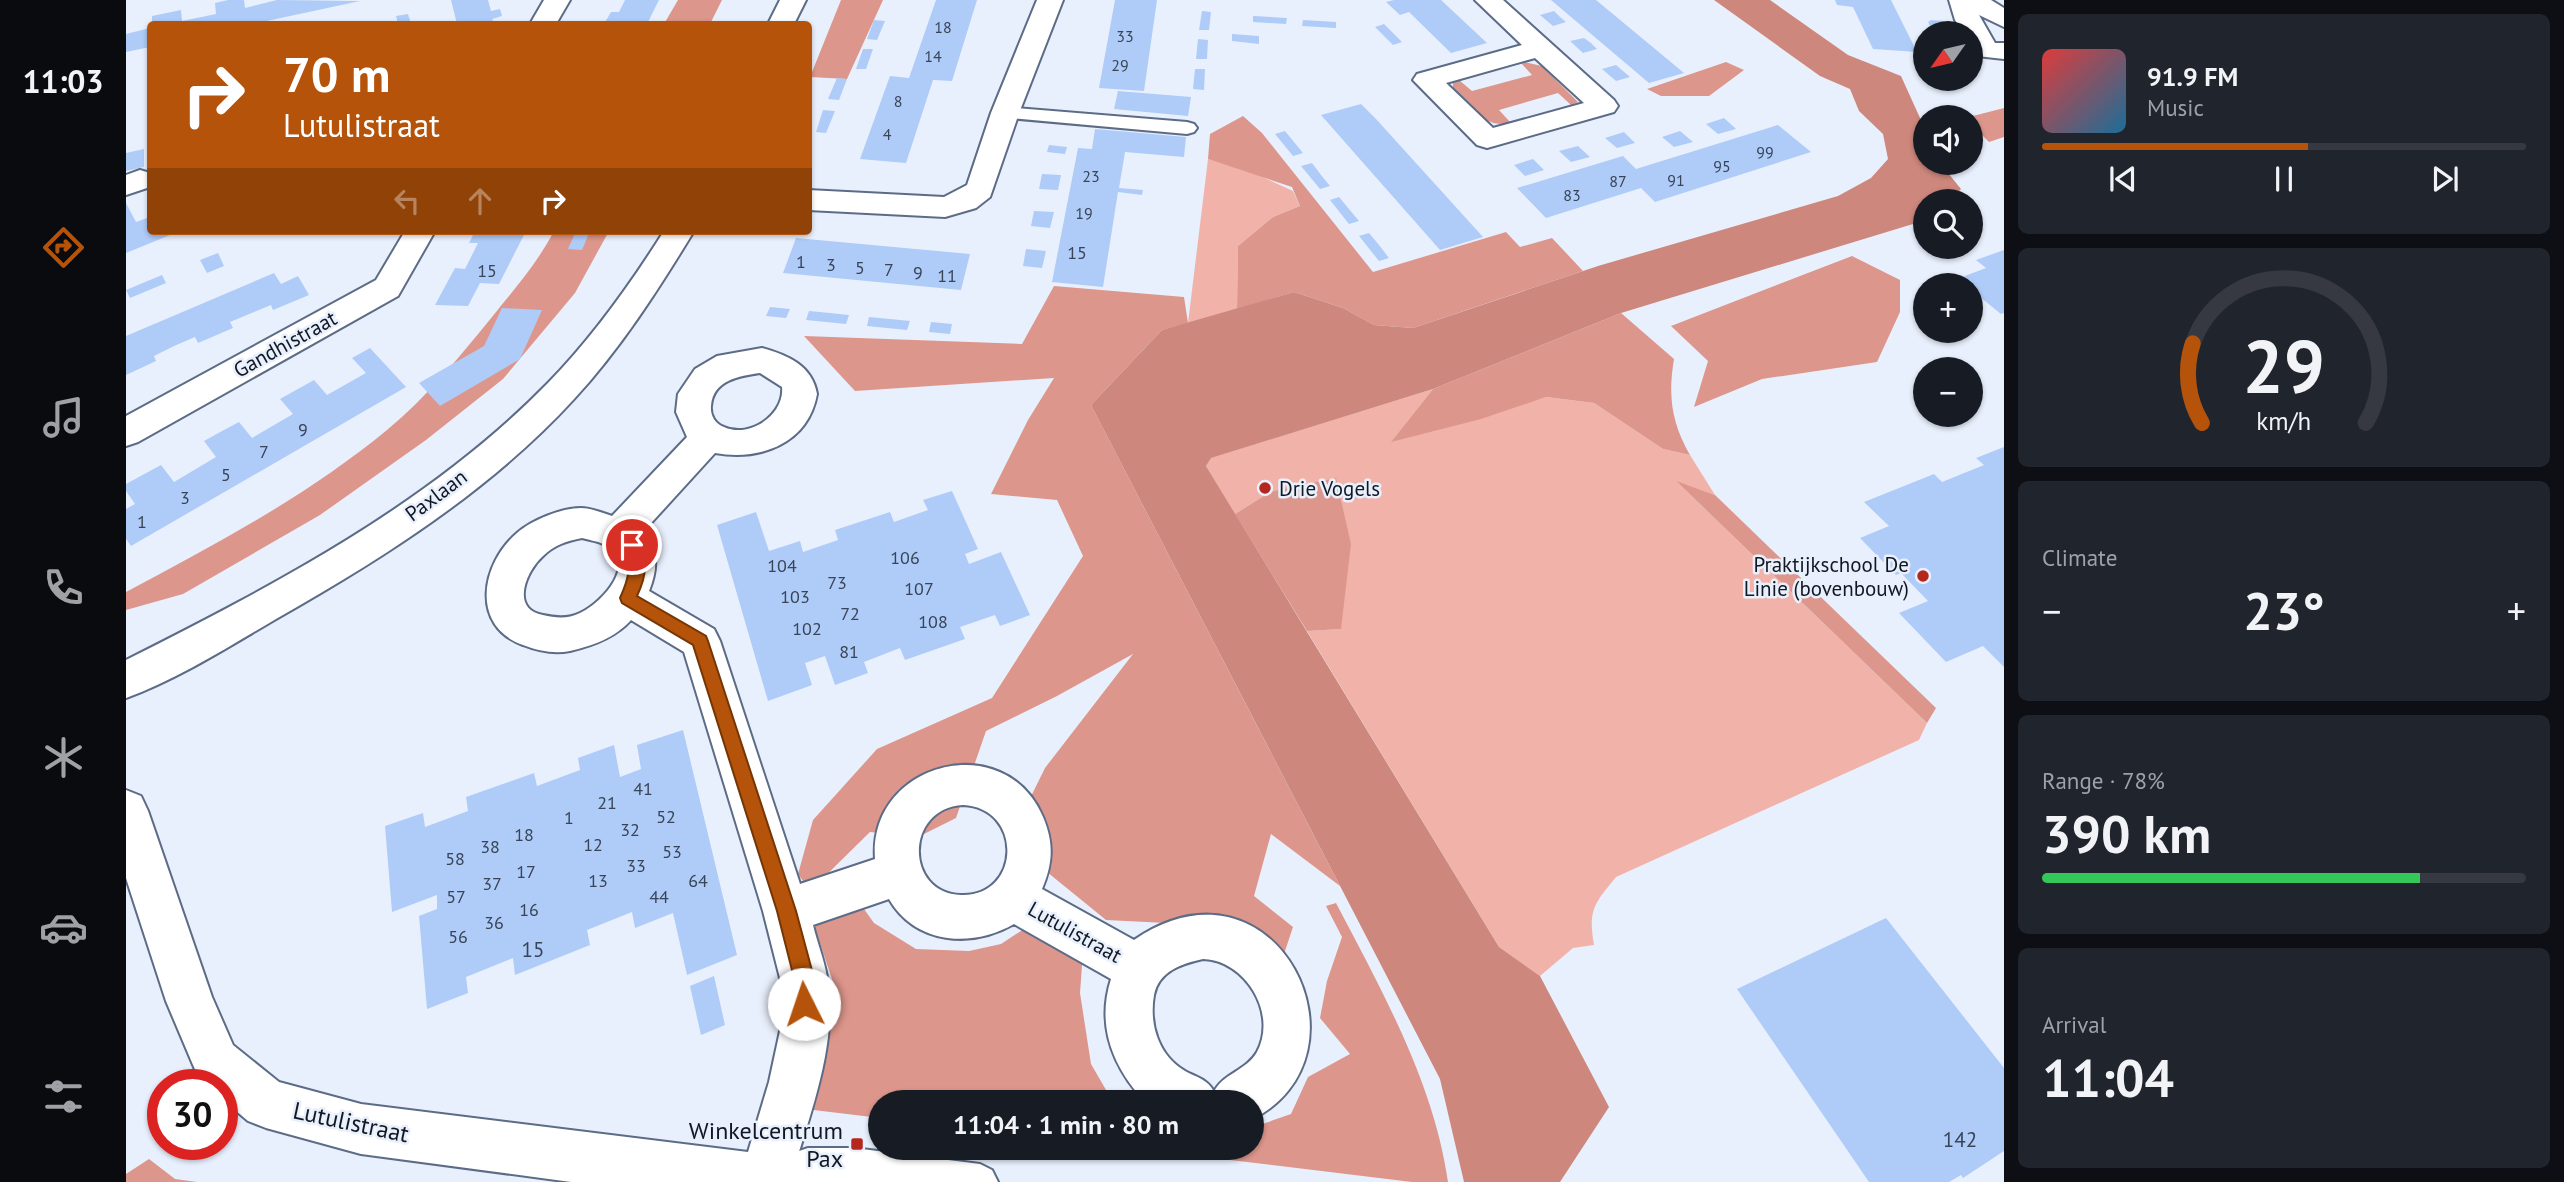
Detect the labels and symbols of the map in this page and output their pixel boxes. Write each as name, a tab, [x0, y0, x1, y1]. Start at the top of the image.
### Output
house number: 18	[934, 17, 952, 37]
north arrow	[1913, 21, 1983, 91]
house number: 33	[1116, 26, 1134, 46]
house number: 14	[924, 46, 942, 66]
house number: 29	[1111, 55, 1129, 75]
house number: 8	[894, 91, 902, 111]
house number: 4	[883, 124, 892, 144]
house number: 99	[1756, 142, 1774, 162]
house number: 95	[1713, 156, 1731, 176]
house number: 23	[1082, 166, 1100, 186]
house number: 91	[1667, 170, 1685, 190]
house number: 87	[1609, 171, 1627, 191]
house number: 83	[1563, 185, 1581, 205]
house number: 19	[1075, 203, 1093, 223]
house number: 15	[1067, 241, 1087, 264]
house number: 1	[796, 250, 806, 273]
house number: 3	[826, 253, 836, 276]
house number: 5	[855, 256, 865, 279]
house number: 7	[884, 258, 894, 281]
house number: 15	[477, 259, 497, 282]
house number: 9	[913, 261, 923, 284]
house number: 11	[937, 264, 957, 287]
street label: Gandhistraat	[229, 305, 341, 383]
house number: 9	[298, 418, 308, 441]
house number: 7	[259, 440, 269, 463]
house number: 5	[221, 463, 231, 486]
street label: Paxlaan	[400, 463, 472, 527]
place label: Drie Vogels	[1279, 475, 1380, 502]
marker: Drie Vogels	[1257, 480, 1273, 496]
house number: 3	[180, 486, 190, 509]
house number: 1	[137, 510, 147, 533]
pin	[602, 515, 662, 575]
house number: 106	[890, 546, 920, 569]
place label: Praktijkschool De Linie (bovenbouw)	[1744, 551, 1909, 602]
house number: 104	[767, 554, 797, 577]
marker: Praktijkschool De Linie (bovenbouw)	[1915, 568, 1931, 584]
house number: 73	[827, 571, 847, 594]
house number: 107	[904, 577, 934, 600]
house number: 103	[780, 585, 810, 608]
house number: 72	[840, 602, 860, 625]
house number: 108	[918, 610, 948, 633]
house number: 102	[792, 617, 822, 640]
house number: 81	[839, 640, 859, 663]
house number: 41	[633, 777, 653, 800]
house number: 21	[597, 791, 617, 814]
house number: 52	[656, 805, 676, 828]
house number: 1	[564, 806, 574, 829]
house number: 32	[620, 818, 640, 841]
house number: 18	[514, 823, 534, 846]
house number: 12	[583, 833, 603, 856]
house number: 38	[480, 835, 500, 858]
house number: 53	[662, 840, 682, 863]
house number: 58	[445, 847, 465, 870]
house number: 33	[626, 854, 646, 877]
house number: 17	[516, 860, 536, 883]
house number: 13	[588, 869, 608, 892]
house number: 64	[688, 869, 708, 892]
house number: 37	[482, 872, 502, 895]
house number: 57	[446, 885, 466, 908]
house number: 44	[649, 885, 669, 908]
street label: Lutulistraat	[1023, 895, 1127, 969]
house number: 16	[519, 898, 539, 921]
house number: 36	[484, 911, 504, 934]
house number: 56	[448, 925, 468, 948]
house number: 15	[522, 936, 544, 963]
position arrow	[767, 967, 841, 1041]
speed limit sign: 30	[147, 1069, 238, 1160]
street label: Lutulistraat	[290, 1095, 412, 1149]
place label: Winkelcentrum Pax	[689, 1115, 843, 1174]
house number: 142	[1943, 1126, 1977, 1153]
marker: Winkelcentrum Pax	[849, 1136, 865, 1152]

